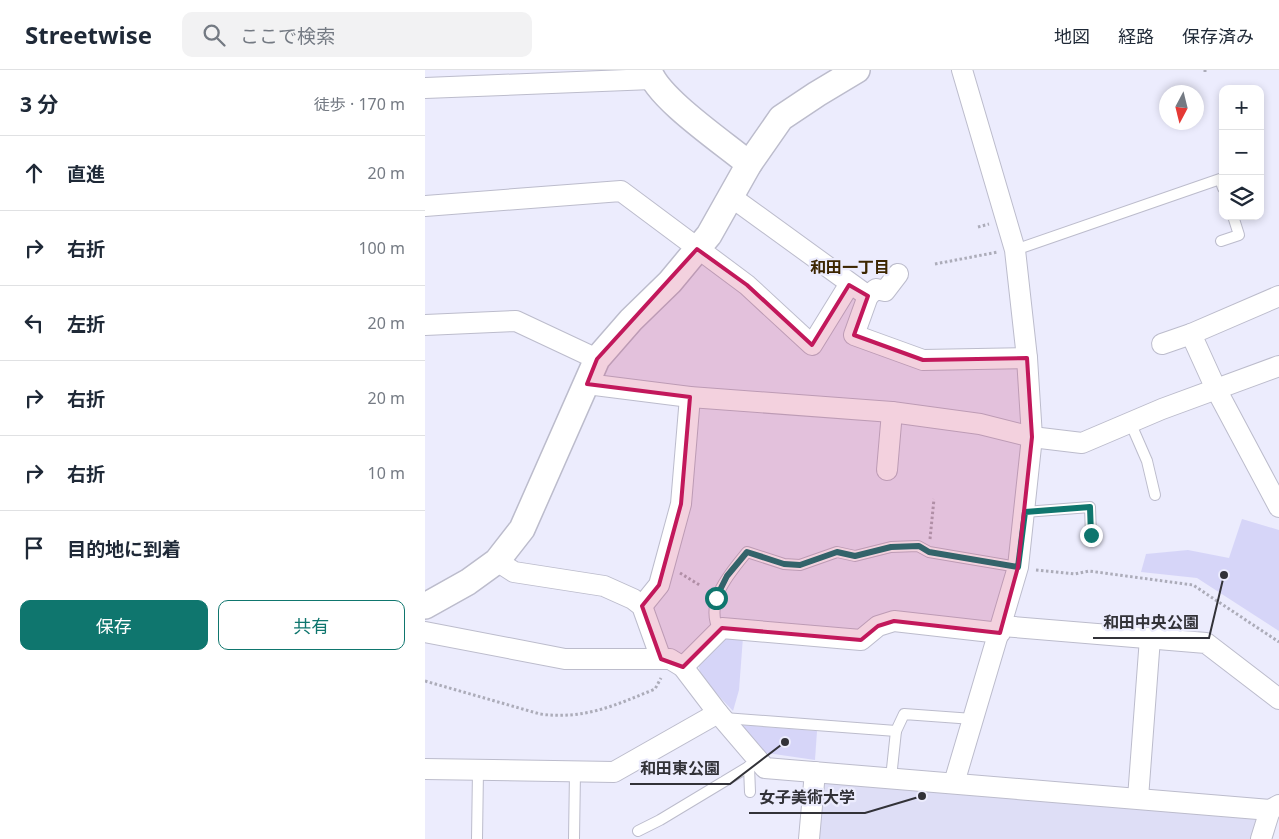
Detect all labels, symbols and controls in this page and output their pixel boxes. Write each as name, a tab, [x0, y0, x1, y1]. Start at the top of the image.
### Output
search box	[182, 12, 532, 57]
text: Streetwise	[25, 18, 152, 51]
icon: search	[200, 21, 228, 49]
text: ここで検索	[240, 23, 335, 49]
text: 地図	[1054, 24, 1090, 48]
text: 経路	[1118, 24, 1154, 48]
text: 保存済み	[1182, 24, 1254, 48]
north arrow	[1159, 85, 1204, 130]
map controls	[1219, 85, 1264, 220]
button: +	[1219, 85, 1264, 130]
text: 3 分	[20, 90, 58, 118]
text: 徒歩 · 170 m	[314, 93, 405, 115]
button: −	[1219, 130, 1264, 175]
icon: ahead	[20, 159, 48, 187]
text: 直進	[67, 161, 105, 187]
text: 20 m	[368, 162, 405, 184]
button: layers	[1219, 175, 1264, 220]
icon: right	[20, 234, 48, 262]
text: 右折	[67, 236, 105, 262]
text: 100 m	[358, 237, 405, 259]
district label: 和田一丁目	[810, 256, 890, 278]
icon: left	[20, 309, 48, 337]
text: 左折	[67, 311, 105, 337]
text: 20 m	[368, 312, 405, 334]
icon: right	[20, 384, 48, 412]
text: 右折	[67, 386, 105, 412]
text: 20 m	[368, 387, 405, 409]
icon: right	[20, 459, 48, 487]
text: 右折	[67, 461, 105, 487]
text: 10 m	[368, 462, 405, 484]
route end	[1080, 524, 1103, 547]
icon: arrive	[20, 534, 48, 562]
text: 目的地に到着	[67, 536, 181, 562]
route start	[705, 587, 728, 610]
button: 保存	[20, 600, 208, 650]
button: 共有	[218, 600, 405, 650]
callout: 和田中央公園	[1093, 607, 1209, 638]
text: 和田中央公園	[1103, 611, 1199, 633]
callout: 和田東公園	[630, 753, 730, 784]
text: 和田東公園	[640, 757, 720, 779]
callout: 女子美術大学	[749, 782, 865, 813]
text: 女子美術大学	[759, 786, 855, 808]

